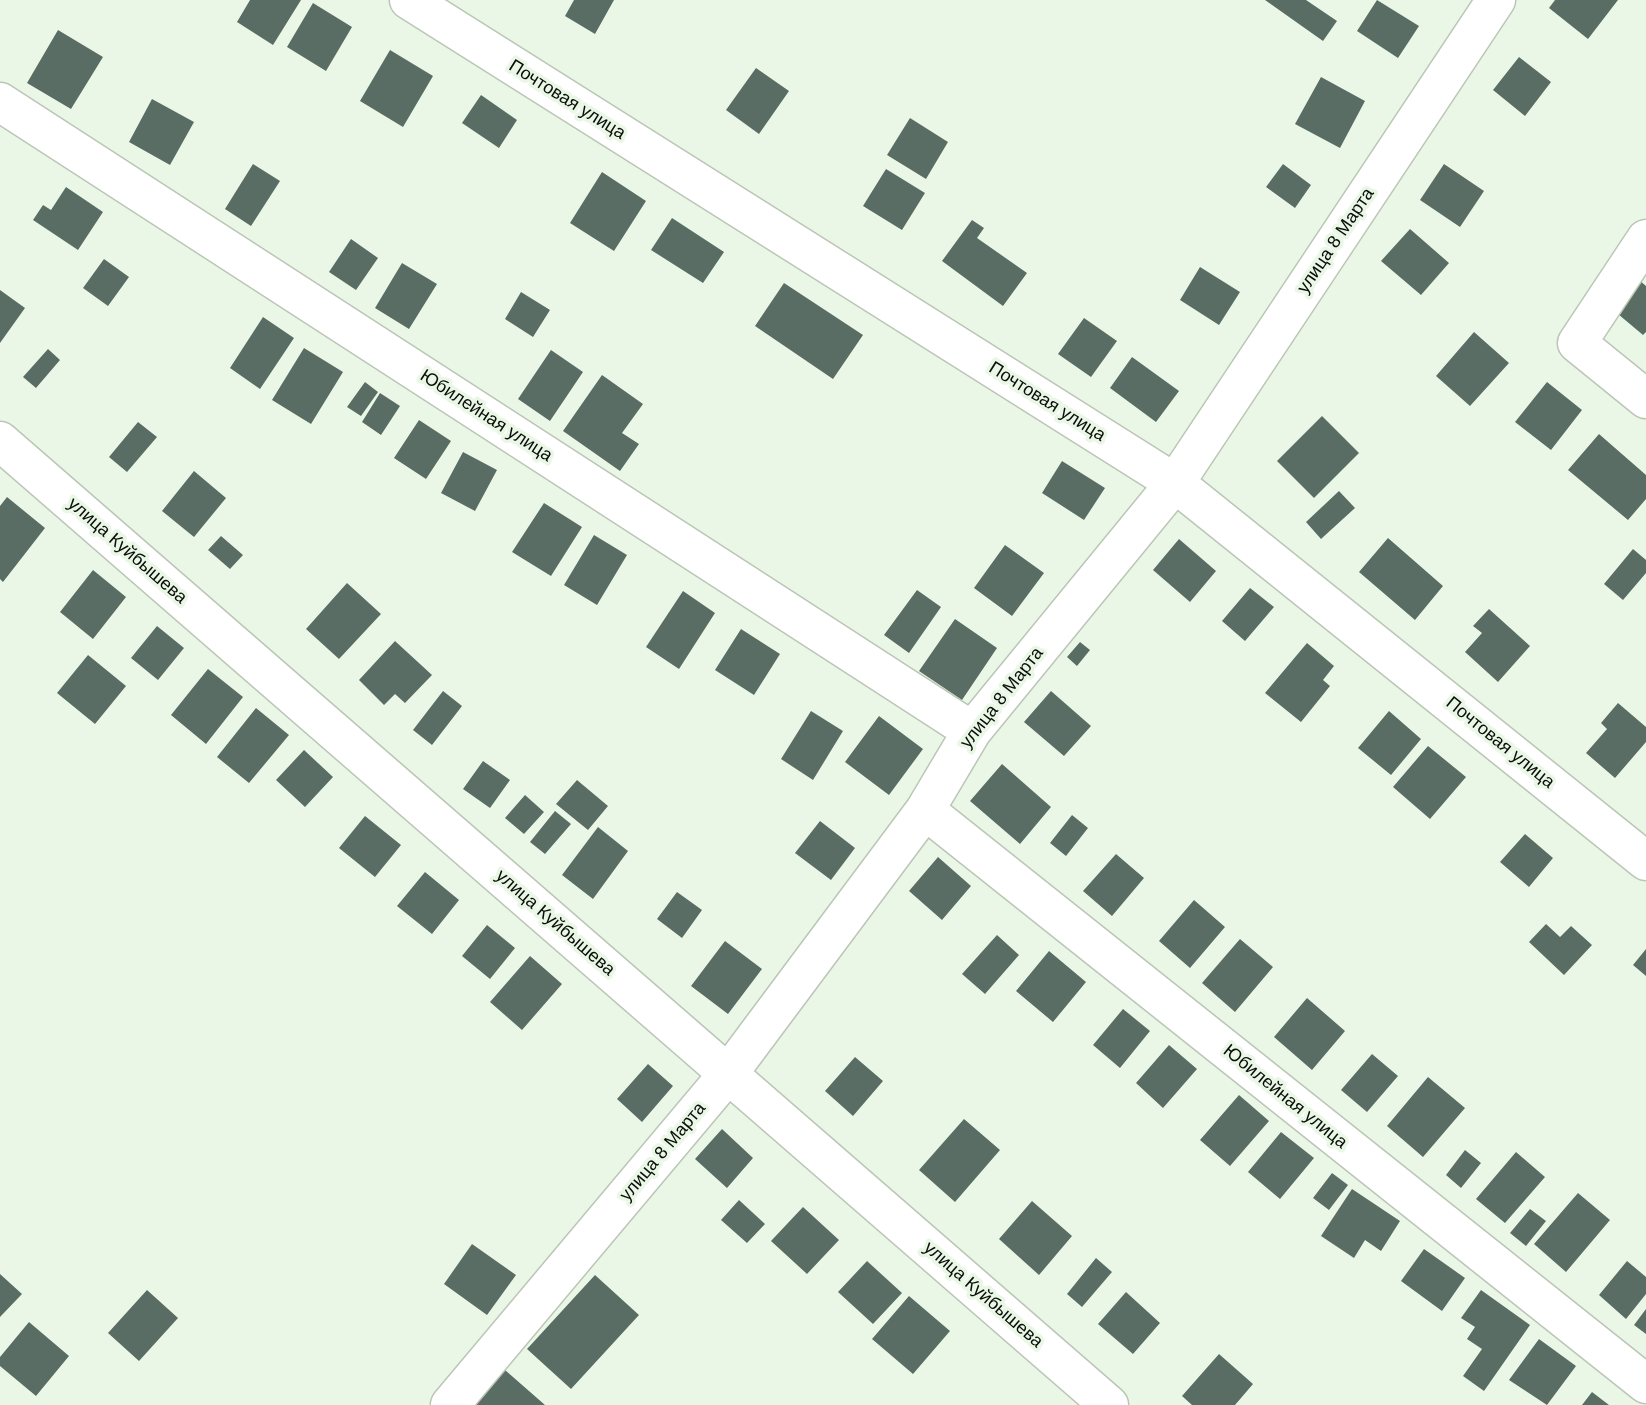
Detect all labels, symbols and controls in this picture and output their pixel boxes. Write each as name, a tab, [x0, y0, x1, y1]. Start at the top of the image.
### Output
street label: Почтовая улица	[505, 55, 629, 145]
street label: улица 8 Марта	[1293, 184, 1379, 298]
street label: Почтовая улица	[985, 357, 1109, 447]
street label: Юбилейная улица	[416, 365, 556, 467]
street label: улица Куйбышева	[63, 493, 191, 609]
street label: улица 8 Марта	[956, 643, 1048, 753]
street label: Почтовая улица	[1441, 693, 1559, 793]
street label: улица Куйбышева	[491, 865, 619, 981]
street label: Юбилейная улица	[1219, 1040, 1351, 1154]
street label: улица 8 Марта	[615, 1098, 711, 1206]
street label: улица Куйбышева	[919, 1237, 1047, 1353]

